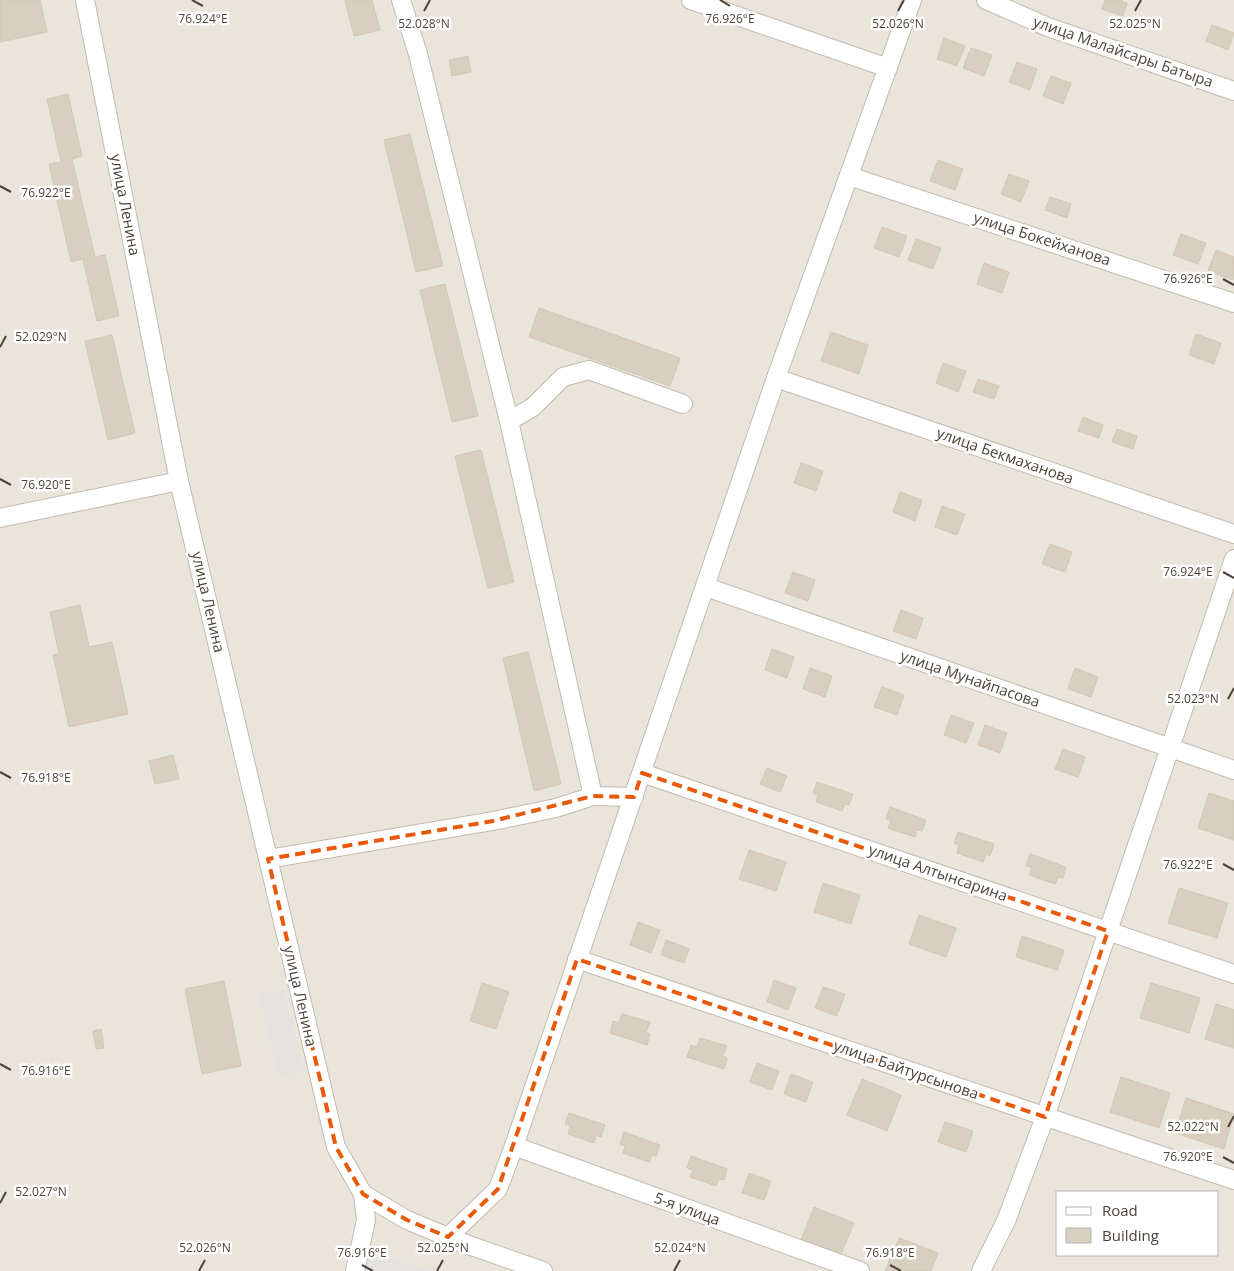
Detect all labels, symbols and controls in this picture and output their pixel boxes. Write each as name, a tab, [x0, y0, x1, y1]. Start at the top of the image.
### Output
text: 76.924°E	[178, 10, 228, 27]
text: 76.926°E	[705, 10, 755, 27]
street label: улица Малайсары Батыра	[1031, 11, 1216, 91]
text: 52.028°N	[398, 15, 450, 32]
text: 52.026°N	[872, 15, 924, 32]
text: 52.025°N	[1109, 15, 1161, 32]
street label: улица Ленина	[106, 152, 146, 257]
text: 76.922°E	[21, 184, 71, 201]
street label: улица Бокейханова	[971, 206, 1113, 270]
text: 76.926°E	[1163, 270, 1213, 287]
text: 52.029°N	[15, 328, 67, 345]
street label: улица Бекмаханова	[934, 422, 1076, 488]
text: 76.920°E	[21, 476, 71, 493]
street label: улица Ленина	[188, 549, 230, 654]
text: 76.924°E	[1163, 563, 1213, 580]
street label: улица Мунайпасова	[898, 645, 1043, 711]
text: 52.023°N	[1167, 690, 1219, 707]
text: 76.918°E	[21, 769, 71, 786]
street label: улица Алтынсарина	[866, 839, 1010, 905]
text: 76.922°E	[1163, 856, 1213, 873]
street label: улица Ленина	[280, 943, 322, 1048]
street label: улица Байтурсынова	[831, 1035, 982, 1103]
text: 76.916°E	[21, 1062, 71, 1079]
text: 52.022°N	[1167, 1118, 1219, 1135]
text: 76.920°E	[1163, 1148, 1213, 1165]
text: 52.027°N	[15, 1183, 67, 1200]
street label: 5-я улица	[652, 1187, 723, 1229]
legend	[1056, 1191, 1219, 1256]
text: Road	[1102, 1200, 1138, 1220]
text: Building	[1102, 1225, 1159, 1245]
text: 52.026°N	[179, 1239, 231, 1256]
text: 52.025°N	[417, 1239, 469, 1256]
text: 52.024°N	[654, 1239, 706, 1256]
text: 76.916°E	[337, 1244, 387, 1261]
text: 76.918°E	[865, 1244, 915, 1261]

